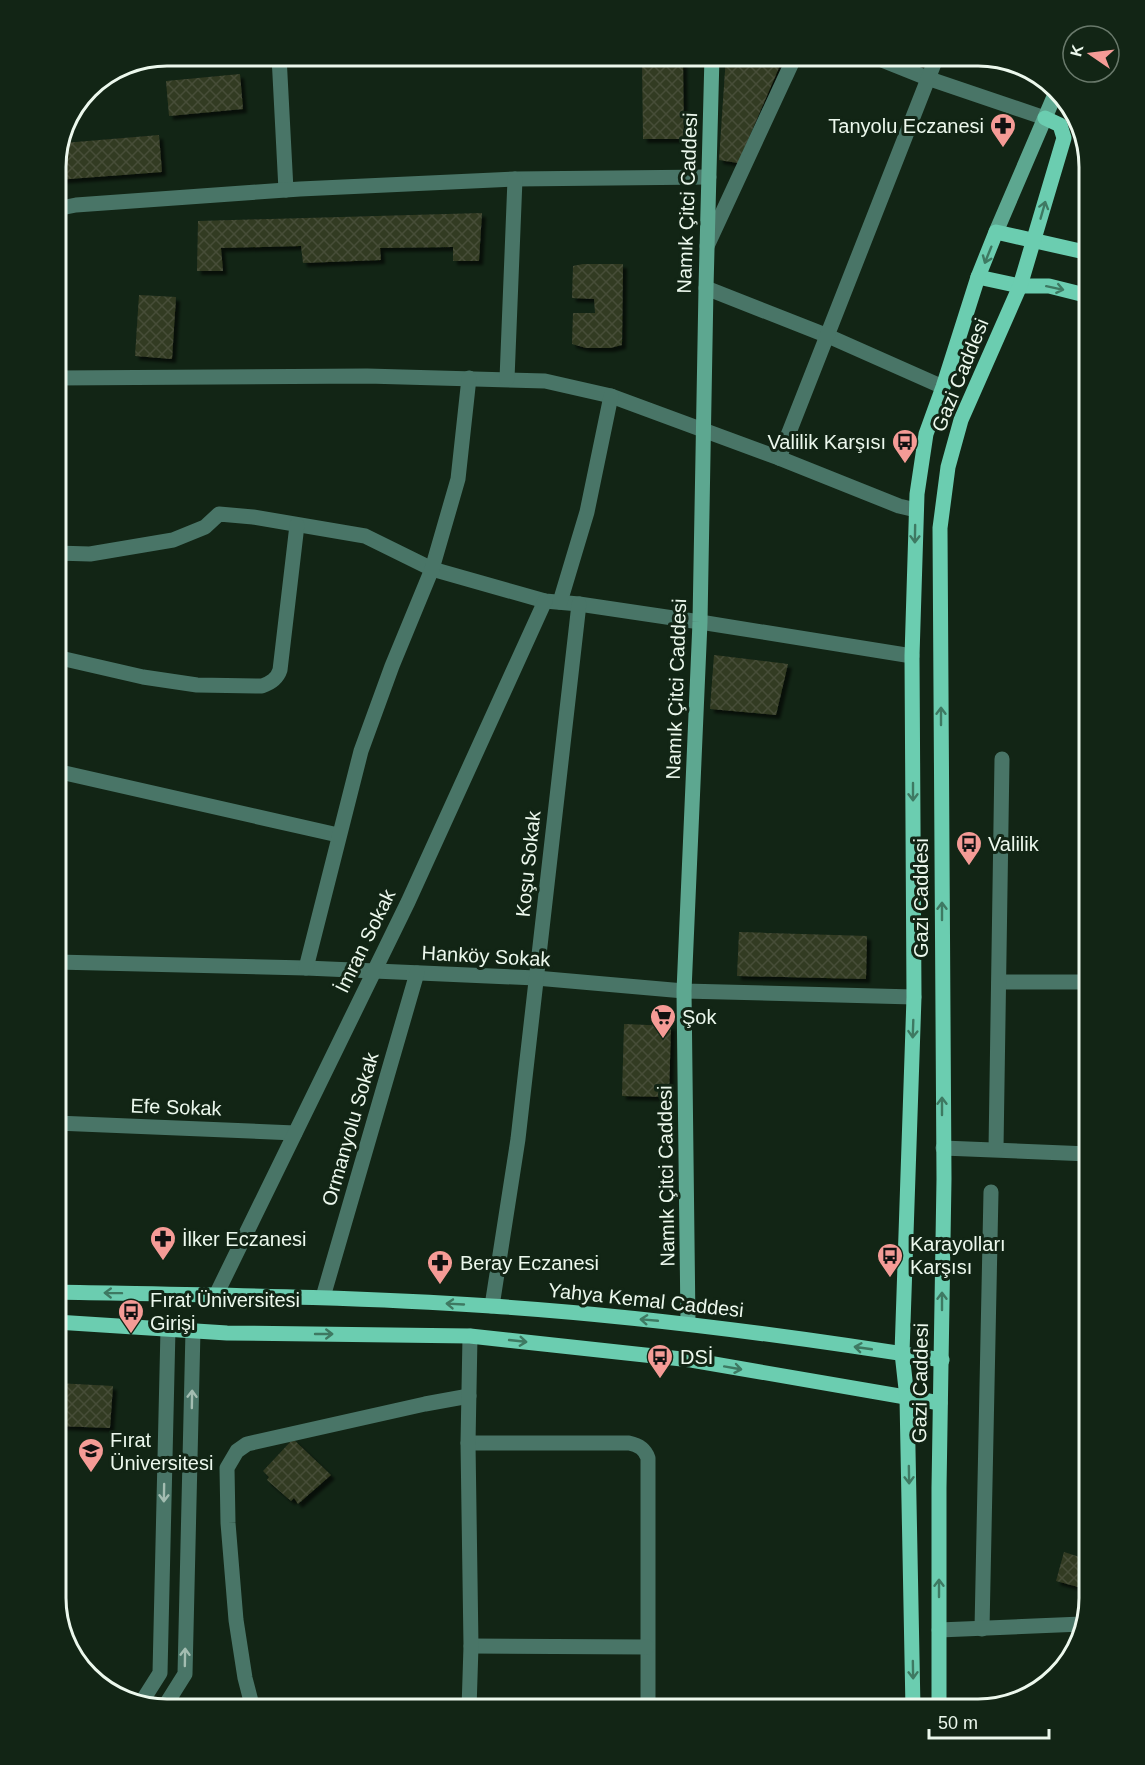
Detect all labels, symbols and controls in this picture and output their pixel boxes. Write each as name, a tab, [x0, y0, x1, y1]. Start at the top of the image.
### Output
north arrow	[1061, 24, 1121, 84]
text: K	[1067, 42, 1087, 58]
pharmacy icon: Tanyolu Eczanesi	[988, 111, 1018, 149]
street label: Namık Çitci Caddesi	[673, 112, 701, 294]
place label: Tanyolu Eczanesi	[828, 115, 984, 137]
one-way arrow	[1037, 200, 1049, 219]
one-way arrow	[982, 245, 993, 264]
one-way arrow	[1045, 283, 1065, 294]
street label: Gazi Caddesi	[927, 315, 993, 435]
bus stop icon: Valilik Karşısı	[890, 427, 920, 465]
place label: Valilik Karşısı	[767, 431, 886, 453]
one-way arrow	[910, 523, 921, 543]
street label: Namık Çitci Caddesi	[662, 598, 690, 780]
one-way arrow	[935, 707, 947, 727]
one-way arrow	[907, 781, 919, 801]
street label: Koşu Sokak	[511, 809, 545, 918]
bus stop icon: Valilik	[954, 829, 984, 867]
place label: Valilik	[988, 833, 1040, 855]
street label: Gazi Caddesi	[910, 838, 932, 958]
street label: İmran Sokak	[331, 885, 400, 996]
one-way arrow	[936, 902, 948, 922]
street label: Hanköy Sokak	[421, 942, 552, 970]
supermarket icon: Şok	[648, 1002, 678, 1040]
place label: Şok	[682, 1006, 717, 1028]
one-way arrow	[907, 1018, 919, 1038]
street label: Ormanyolu Sokak	[318, 1049, 383, 1208]
street label: Namık Çitci Caddesi	[653, 1085, 679, 1267]
street label: Efe Sokak	[130, 1094, 223, 1120]
one-way arrow	[937, 1097, 948, 1117]
pharmacy icon: İlker Eczanesi	[148, 1224, 178, 1262]
place label: İlker Eczanesi	[182, 1228, 307, 1250]
place label: Karayolları Karşısı	[910, 1233, 1006, 1278]
bus stop icon: Karayolları Karşısı	[875, 1241, 905, 1279]
pharmacy icon: Beray Eczanesi	[425, 1248, 455, 1286]
place label: Beray Eczanesi	[460, 1252, 599, 1274]
street label: Yahya Kemal Caddesi	[547, 1279, 745, 1321]
one-way arrow	[104, 1287, 124, 1299]
place label: Fırat Üniversitesi Girişi	[150, 1289, 300, 1334]
one-way arrow	[937, 1292, 948, 1312]
bus stop icon: Fırat Üniversitesi Girişi	[116, 1297, 146, 1335]
one-way arrow	[446, 1298, 466, 1309]
one-way arrow	[640, 1314, 660, 1325]
street label: Gazi Caddesi	[908, 1323, 932, 1443]
one-way arrow	[313, 1328, 333, 1340]
one-way arrow	[508, 1336, 528, 1347]
bus stop icon: DSİ	[645, 1342, 675, 1380]
one-way arrow	[854, 1342, 874, 1353]
place label: DSİ	[680, 1346, 713, 1368]
one-way arrow	[722, 1362, 742, 1373]
one-way arrow	[186, 1390, 197, 1410]
place label: Fırat Üniversitesi	[110, 1429, 213, 1474]
school or university icon: Fırat Üniversitesi	[76, 1436, 106, 1474]
one-way arrow	[903, 1464, 915, 1484]
one-way arrow	[158, 1482, 170, 1502]
one-way arrow	[933, 1578, 945, 1598]
one-way arrow	[180, 1648, 191, 1668]
one-way arrow	[907, 1659, 918, 1679]
scale bar	[929, 1702, 1049, 1740]
text: 50 m	[938, 1713, 978, 1733]

